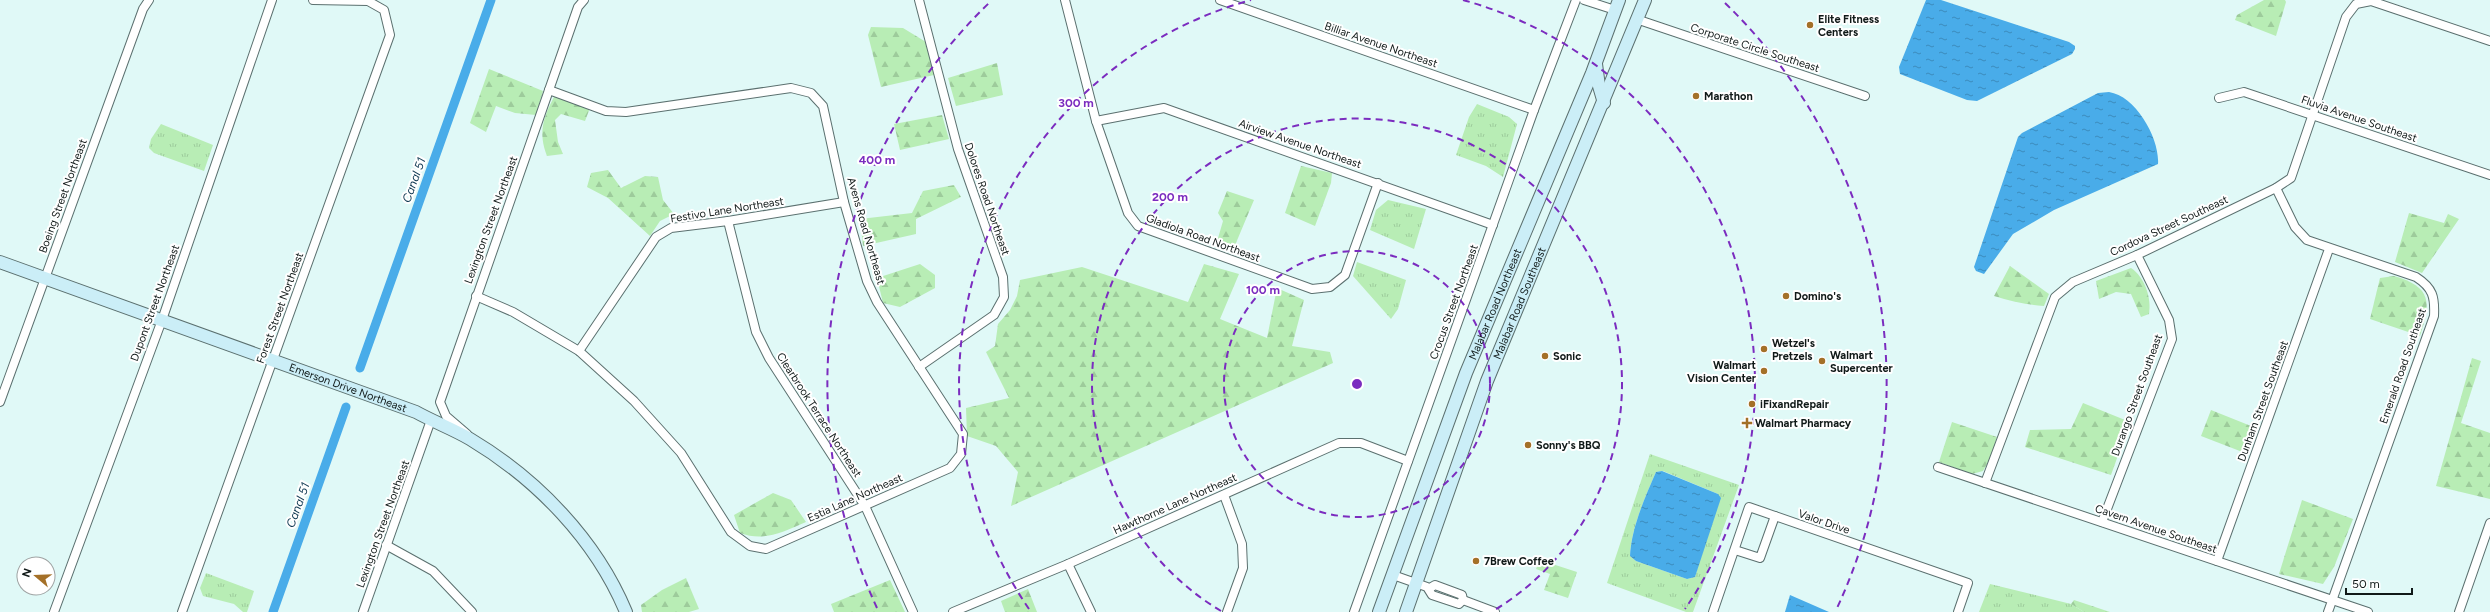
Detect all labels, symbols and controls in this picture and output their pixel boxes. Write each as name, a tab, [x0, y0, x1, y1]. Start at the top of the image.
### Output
place label: Elite Fitness Centers	[1818, 13, 1879, 39]
street label: Billiar Avenue Northeast	[1323, 20, 1439, 70]
marker: Elite Fitness Centers	[1805, 20, 1815, 30]
street label: Corporate Circle Southeast	[1689, 21, 1821, 75]
place label: Marathon	[1704, 90, 1753, 103]
marker: Marathon	[1691, 91, 1701, 101]
street label: Fluvia Avenue Southeast	[2299, 93, 2419, 145]
text: 300 m	[1058, 96, 1094, 110]
street label: Airview Avenue Northeast	[1237, 117, 1363, 171]
street label: Boeing Street Northeast	[36, 137, 90, 255]
street label: Dolores Road Northeast	[962, 141, 1012, 257]
text: 400 m	[859, 153, 895, 167]
street label: Lexington Street Northeast	[462, 154, 520, 286]
water label: Canal 51	[399, 156, 429, 204]
street label: Avens Road Northeast	[844, 176, 888, 286]
text: 200 m	[1152, 190, 1188, 204]
street label: Cordova Street Southeast	[2108, 193, 2230, 259]
street label: Festivo Lane Northeast	[669, 195, 785, 225]
street label: Gladiola Road Northeast	[1144, 211, 1262, 265]
street label: Dupont Street Northeast	[128, 243, 182, 363]
street label: Crocus Street Northeast	[1427, 243, 1481, 361]
street label: Malabar Road Southeast	[1490, 245, 1548, 361]
street label: Malabar Road Northeast	[1466, 247, 1524, 362]
street label: Forest Street Northeast	[254, 251, 306, 365]
text: 100 m	[1246, 283, 1280, 297]
place label: Domino's	[1794, 290, 1841, 303]
marker: Domino's	[1781, 291, 1791, 301]
street label: Emerald Road Southeast	[2377, 307, 2429, 425]
street label: Durango Street Southeast	[2109, 332, 2165, 458]
place label: Wetzel's Pretzels	[1772, 337, 1815, 363]
street label: Dunham Street Southeast	[2235, 339, 2291, 463]
marker: Wetzel's Pretzels	[1759, 344, 1769, 354]
place label: Walmart Supercenter	[1830, 349, 1894, 375]
street label: Clearbrook Terrace Northeast	[774, 350, 864, 480]
place label: Sonic	[1553, 350, 1581, 363]
marker: Sonic	[1540, 351, 1550, 361]
marker: Walmart Supercenter	[1817, 356, 1827, 366]
place label: Walmart Vision Center	[1687, 359, 1757, 385]
street label: Emerson Drive Northeast	[287, 360, 409, 415]
marker: Walmart Vision Center	[1759, 366, 1769, 376]
centre of rings	[1350, 377, 1364, 391]
place label: iFixandRepair	[1760, 398, 1830, 411]
marker: iFixandRepair	[1747, 399, 1757, 409]
place label: Walmart Pharmacy	[1755, 417, 1852, 430]
marker: Walmart Pharmacy	[1742, 418, 1752, 428]
place label: Sonny's BBQ	[1536, 439, 1601, 452]
marker: Sonny's BBQ	[1523, 440, 1533, 450]
street label: Lexington Street Northeast	[354, 458, 412, 590]
street label: Estia Lane Northeast	[805, 471, 905, 525]
street label: Hawthorne Lane Northeast	[1111, 471, 1239, 537]
water label: Canal 51	[283, 481, 313, 529]
street label: Cavern Avenue Southeast	[2093, 502, 2219, 556]
street label: Valor Drive	[1797, 507, 1851, 537]
place label: 7Brew Coffee	[1484, 555, 1554, 568]
north arrow	[16, 556, 56, 596]
marker: 7Brew Coffee	[1471, 556, 1481, 566]
text: N	[19, 567, 35, 579]
scale bar	[2346, 570, 2412, 596]
text: 50 m	[2352, 577, 2380, 591]

